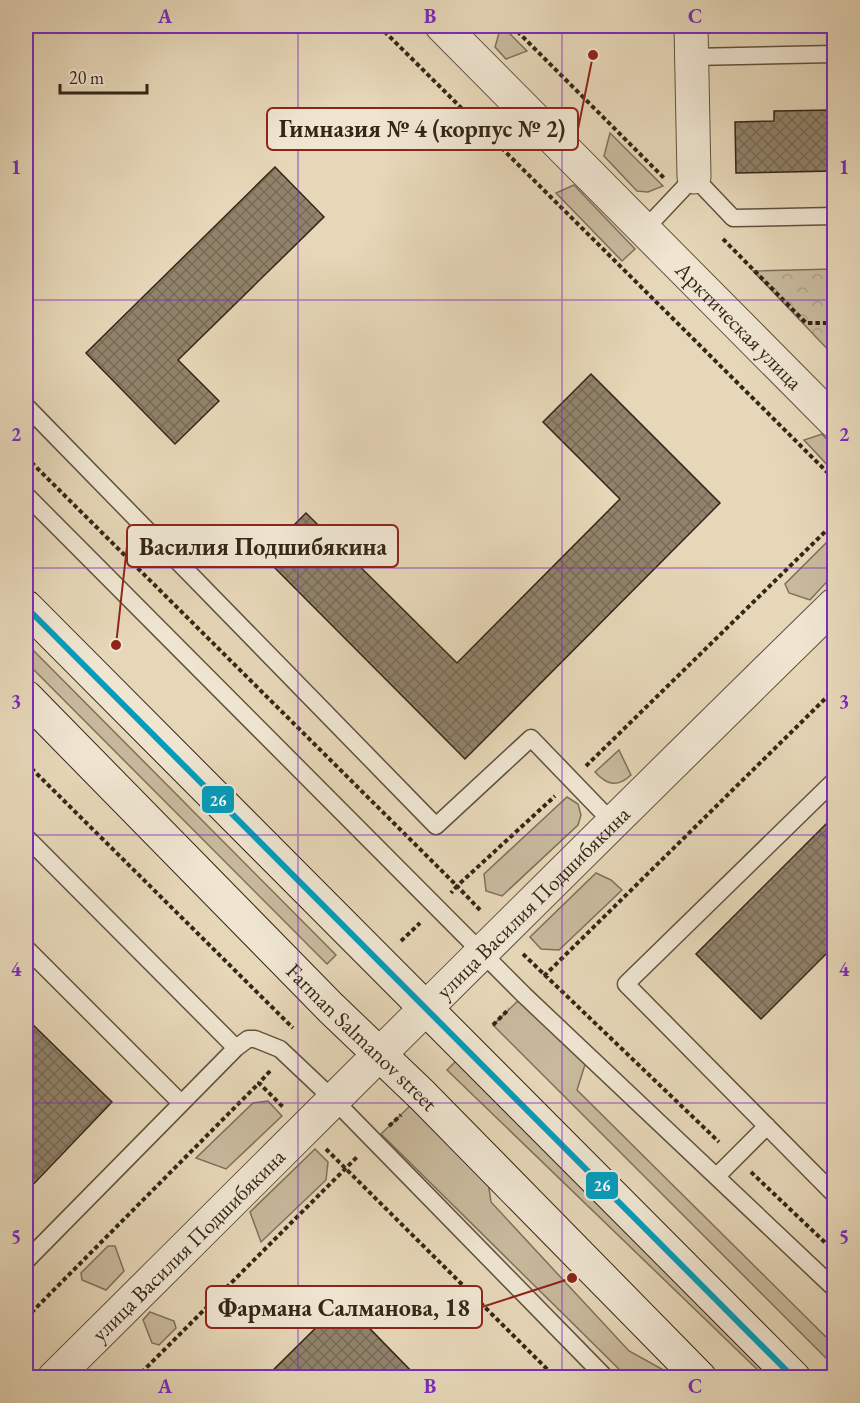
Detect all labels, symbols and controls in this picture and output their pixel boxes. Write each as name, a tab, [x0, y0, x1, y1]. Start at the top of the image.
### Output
text: A	[157, 3, 173, 29]
text: B	[424, 3, 436, 29]
text: C	[688, 3, 702, 29]
scale bar	[60, 57, 147, 95]
text: 20 m	[69, 66, 104, 89]
callout: Гимназия № 4 (корпус № 2)	[267, 108, 578, 150]
text: Гимназия № 4 (корпус № 2)	[279, 113, 565, 145]
text: 1	[11, 154, 21, 180]
text: 1	[839, 154, 849, 180]
street label: Арктическая улица	[668, 255, 809, 396]
text: 2	[11, 421, 22, 447]
text: 2	[839, 421, 850, 447]
callout: Василия Подшибякина	[127, 525, 398, 567]
text: Василия Подшибякина	[139, 531, 387, 562]
text: 3	[11, 688, 21, 714]
text: 3	[839, 688, 849, 714]
line badge: 26	[201, 785, 235, 814]
text: 26	[210, 790, 227, 811]
street label: улица Василия Подшибякина	[430, 800, 636, 1005]
text: 4	[11, 956, 22, 982]
text: 4	[839, 956, 850, 982]
street label: Farman Salmanov street	[280, 957, 444, 1117]
street label: улица Василия Подшибякина	[85, 1142, 292, 1348]
line badge: 26	[585, 1171, 619, 1200]
text: 26	[594, 1175, 611, 1196]
text: 5	[11, 1223, 21, 1249]
text: 5	[839, 1223, 849, 1249]
callout: Фармана Салманова, 18	[206, 1286, 482, 1328]
text: Фармана Салманова, 18	[218, 1292, 470, 1323]
text: A	[157, 1373, 173, 1399]
text: B	[424, 1373, 436, 1399]
text: C	[688, 1373, 702, 1399]

